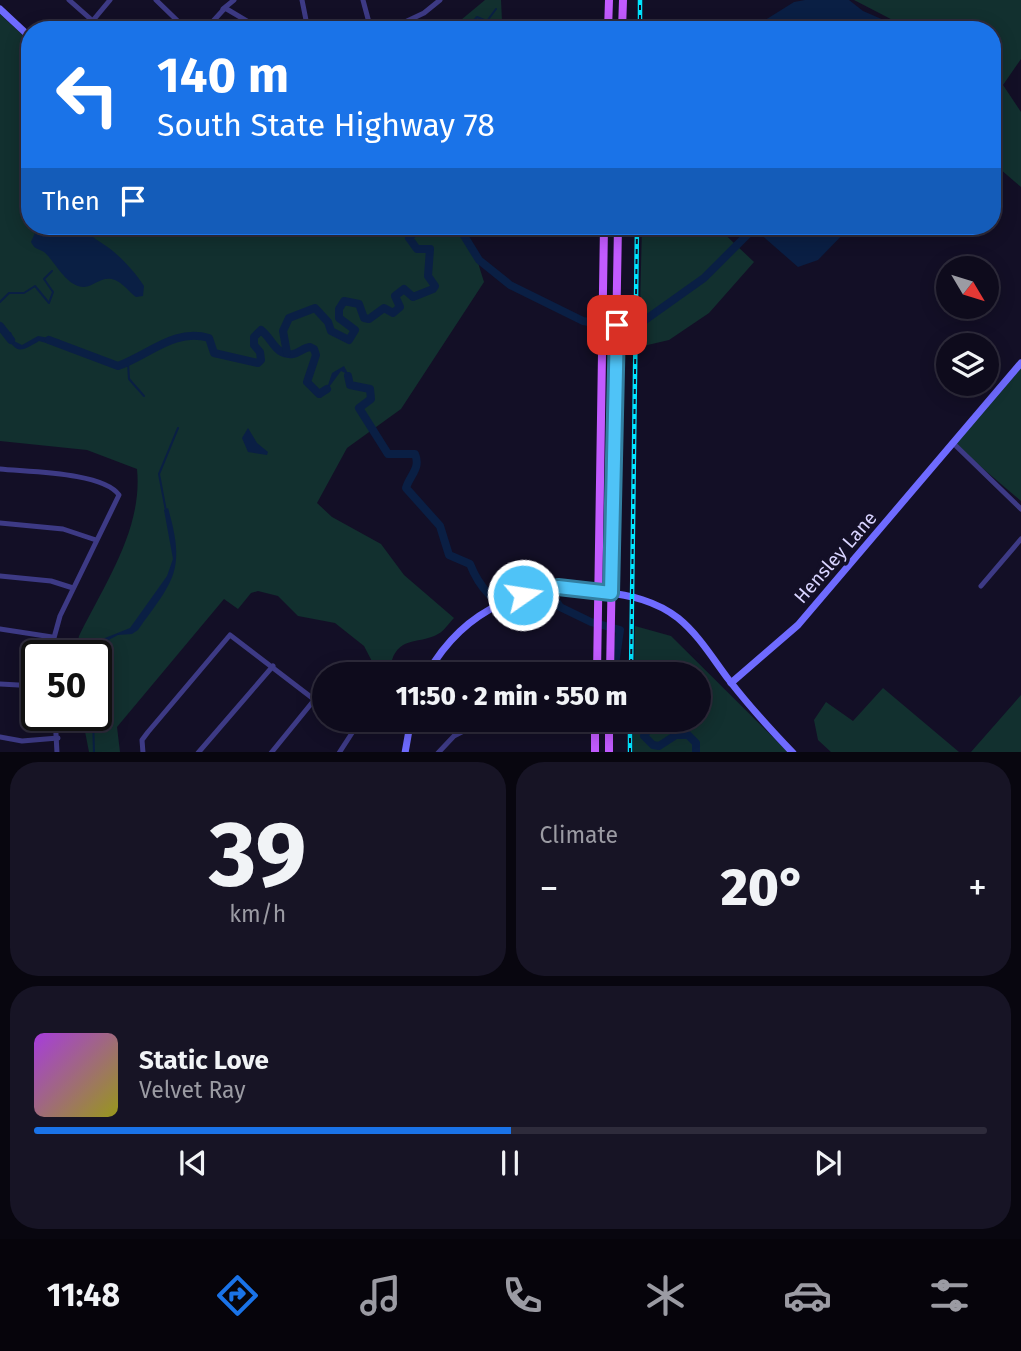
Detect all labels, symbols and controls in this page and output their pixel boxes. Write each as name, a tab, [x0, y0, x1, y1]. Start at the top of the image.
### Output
text: 140 m	[157, 46, 289, 105]
icon: left	[42, 49, 133, 140]
text: South State Highway 78	[157, 106, 495, 144]
icon: arrive	[114, 182, 152, 220]
text: Then	[42, 186, 100, 217]
north arrow	[936, 256, 999, 318]
map controls	[936, 256, 999, 396]
pin	[587, 295, 647, 355]
icon: arrive	[598, 306, 636, 344]
button: layers	[936, 333, 999, 396]
street label: Hensley Lane	[789, 507, 882, 608]
position arrow	[486, 558, 560, 632]
speed limit sign: 50	[21, 640, 112, 731]
text: 11:50 · 2 min · 550 m	[396, 681, 627, 712]
text: 39	[209, 800, 306, 909]
text: Climate	[540, 821, 618, 849]
text: 20°	[721, 856, 806, 919]
text: −	[540, 865, 559, 911]
text: +	[968, 865, 987, 911]
text: km/h	[229, 900, 286, 928]
text: Static Love	[139, 1045, 269, 1076]
text: Velvet Ray	[139, 1076, 246, 1104]
icon: previous	[174, 1144, 212, 1182]
icon: pause	[491, 1144, 529, 1182]
icon: next	[809, 1144, 847, 1182]
icon: directions	[213, 1271, 262, 1320]
icon: music	[356, 1271, 405, 1320]
icon: phone	[498, 1271, 547, 1320]
icon: climate	[641, 1271, 690, 1320]
icon: car	[783, 1271, 832, 1320]
icon: filters	[925, 1271, 974, 1320]
text: 11:48	[47, 1276, 120, 1314]

